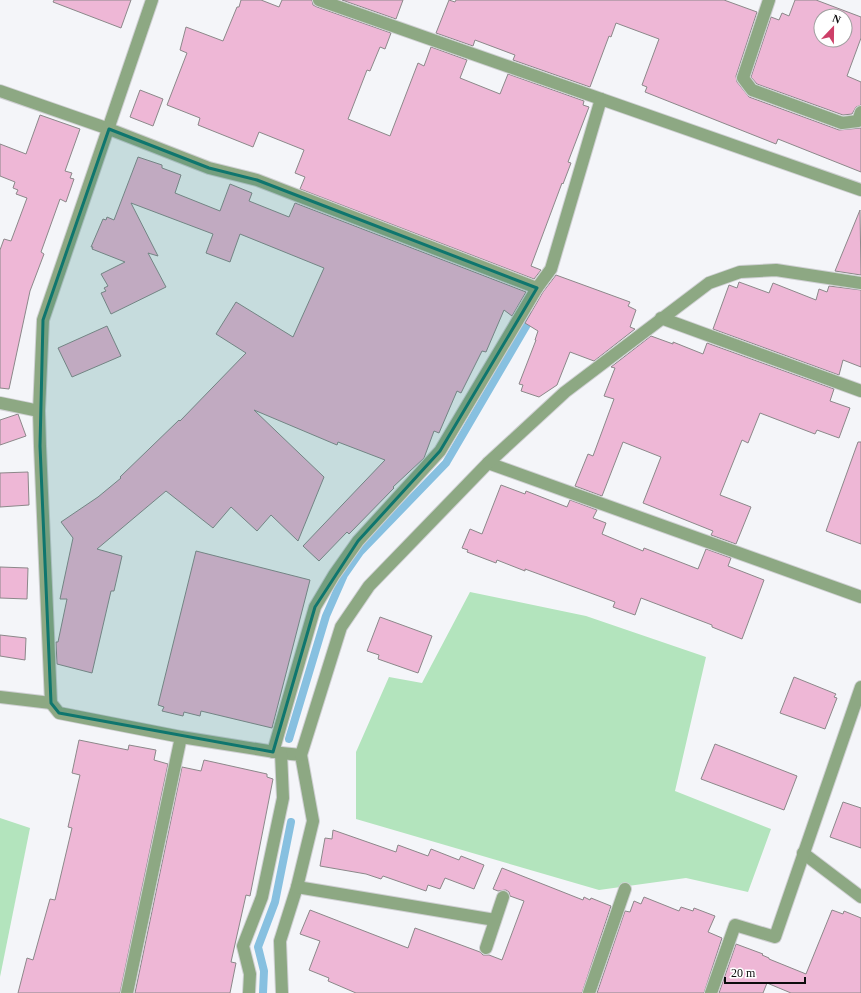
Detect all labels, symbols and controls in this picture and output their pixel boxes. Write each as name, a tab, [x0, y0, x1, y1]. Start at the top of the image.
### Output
north arrow	[813, 8, 853, 48]
text: N	[831, 12, 843, 26]
scale bar	[725, 959, 805, 985]
text: 20 m	[731, 966, 756, 980]

